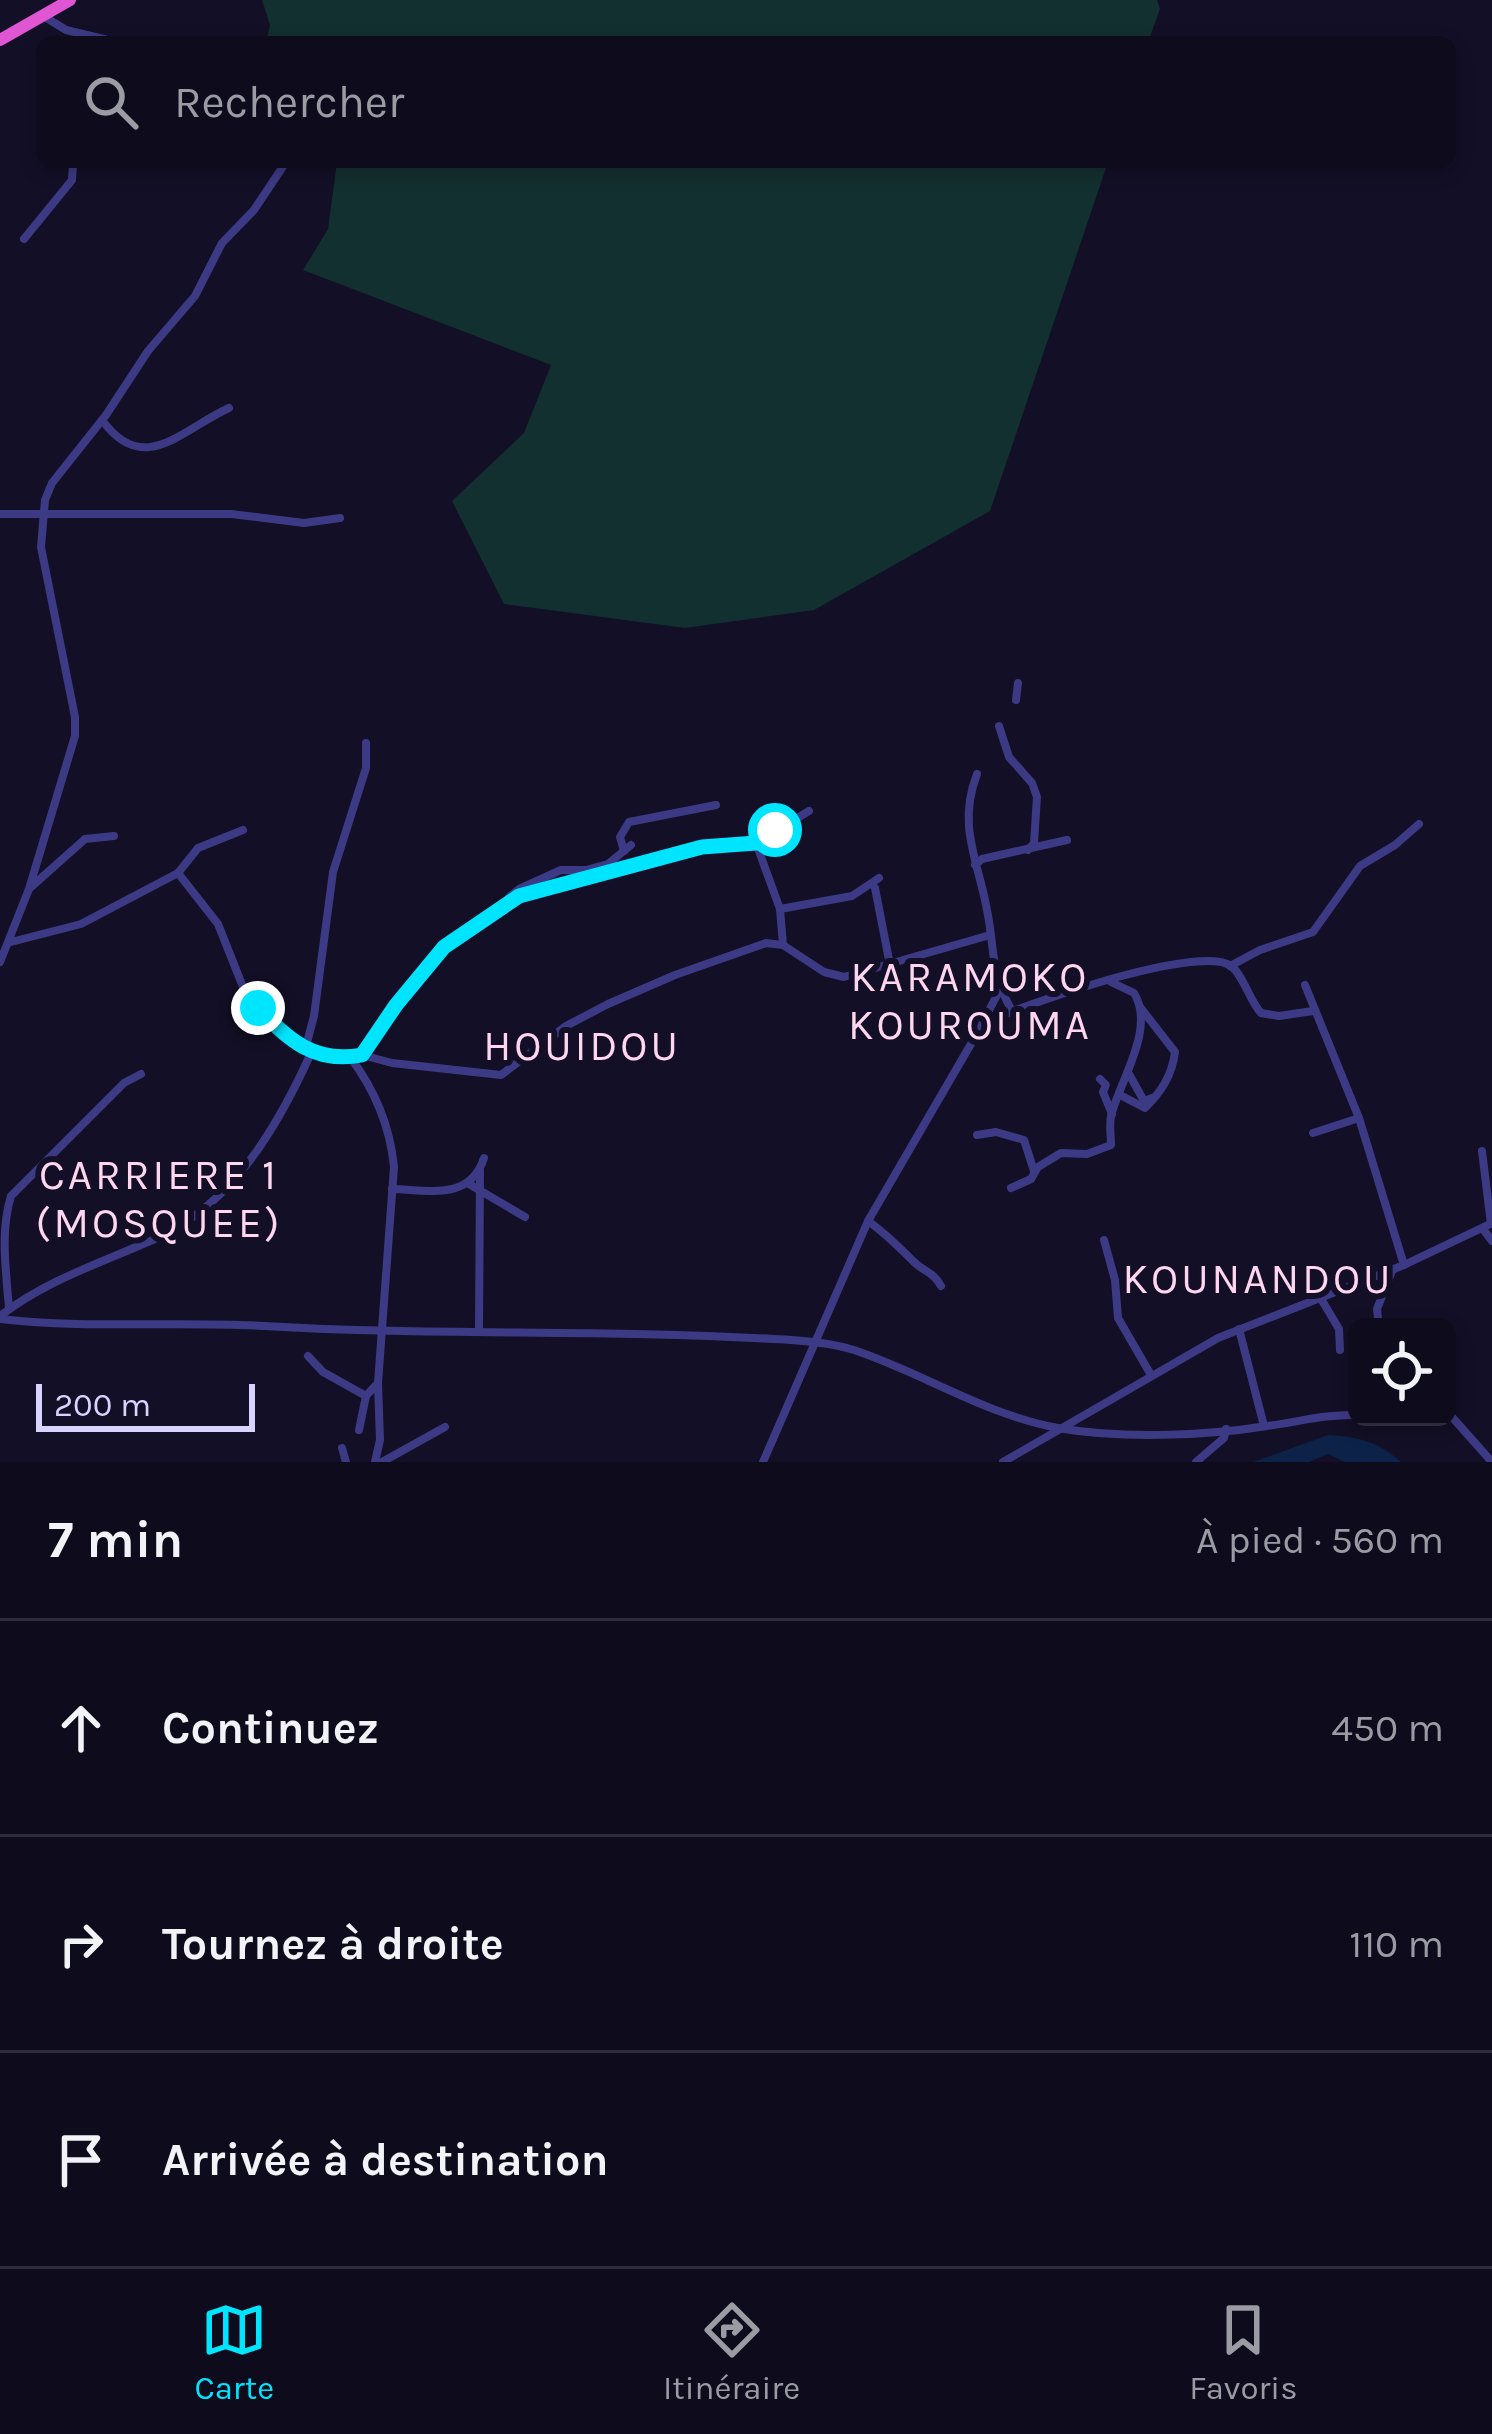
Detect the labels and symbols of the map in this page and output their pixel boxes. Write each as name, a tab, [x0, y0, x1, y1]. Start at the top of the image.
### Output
route start	[748, 803, 802, 857]
district label: KARAMOKO KOUROUMA	[848, 952, 1092, 1050]
route end	[231, 981, 285, 1035]
district label: HOUIDOU	[483, 1021, 681, 1071]
district label: CARRIERE 1 (MOSQUEE)	[36, 1150, 282, 1248]
district label: KOUNANDOU	[1123, 1254, 1393, 1304]
scale bar	[36, 1378, 255, 1431]

